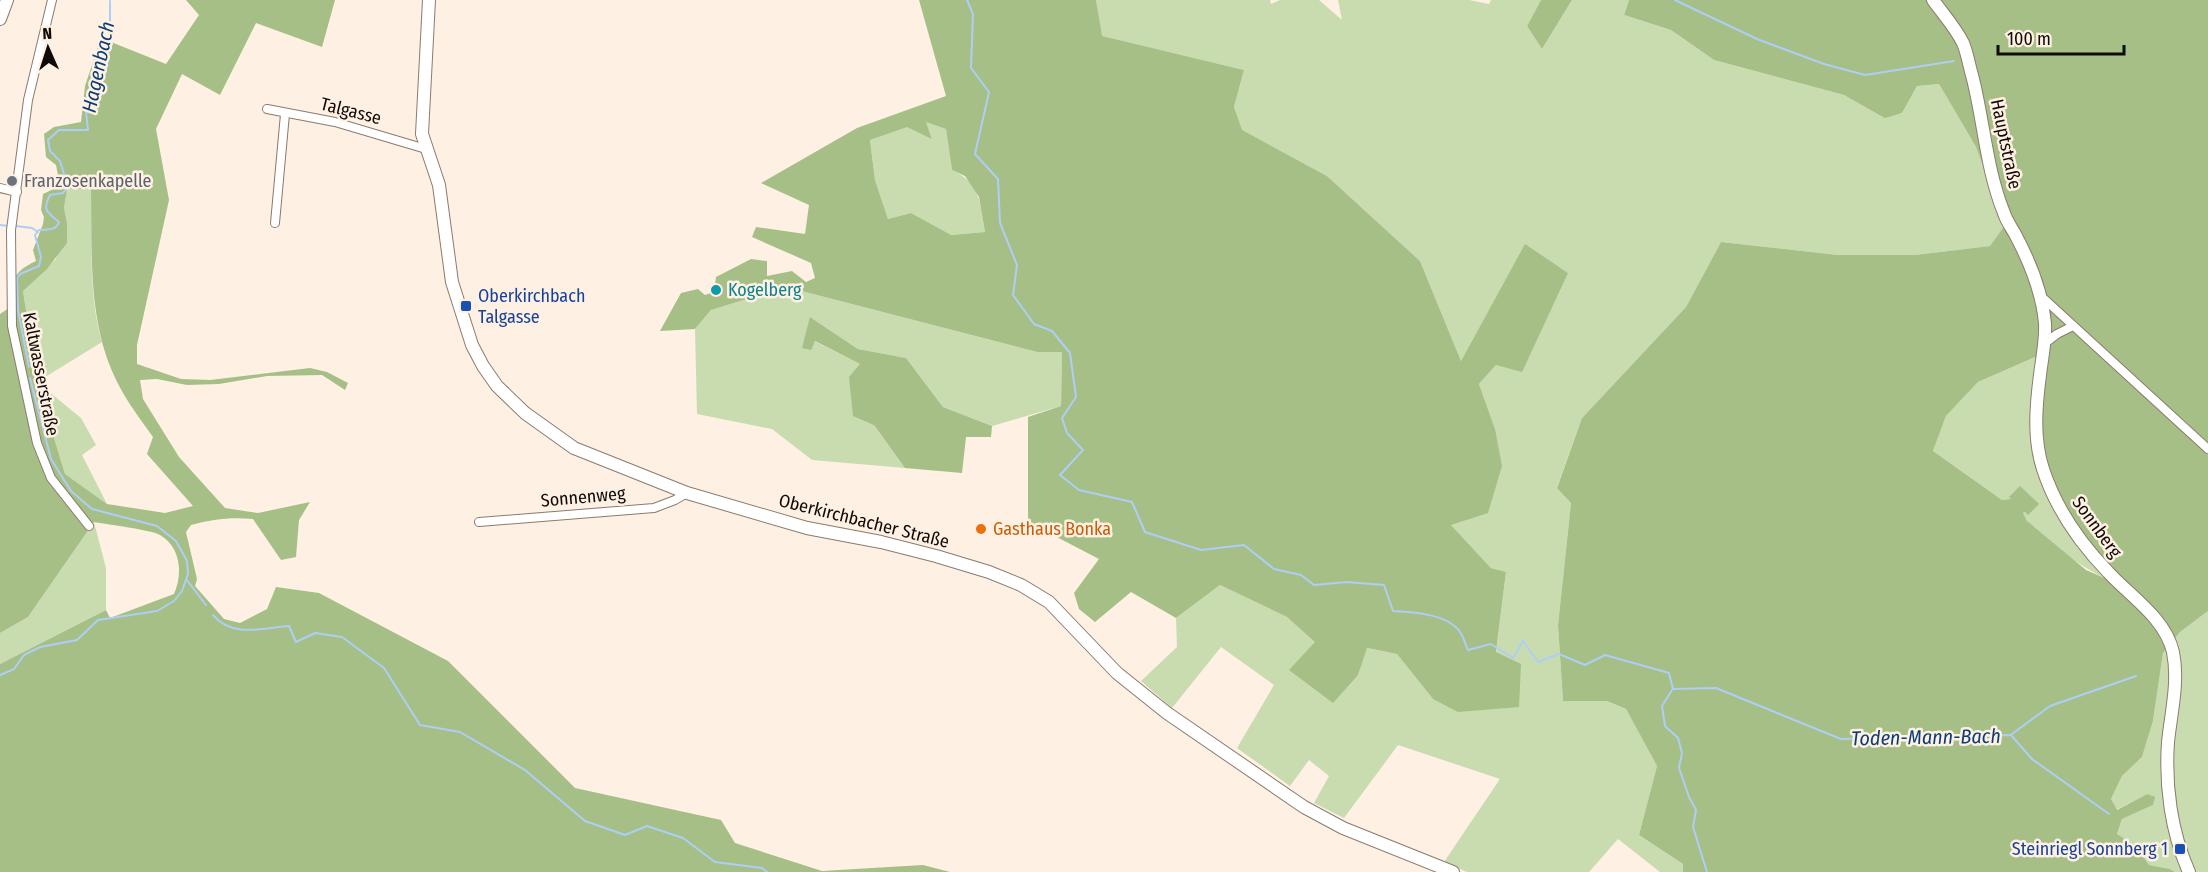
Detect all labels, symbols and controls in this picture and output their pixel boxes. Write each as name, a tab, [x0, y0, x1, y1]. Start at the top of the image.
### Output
north arrow	[18, 18, 78, 78]
scale bar	[1998, 18, 2124, 56]
water label: Hagenbach	[77, 19, 119, 115]
text: N	[42, 24, 53, 43]
text: 100 m	[2007, 28, 2051, 50]
street label: Talgasse	[318, 93, 384, 129]
street label: Hauptstraße	[1986, 97, 2026, 191]
place label: Franzosenkapelle	[24, 170, 152, 192]
marker: Franzosenkapelle	[5, 174, 19, 188]
place label: Kogelberg	[728, 279, 802, 301]
marker: Kogelberg	[709, 283, 723, 297]
place label: Oberkirchbach Talgasse	[478, 285, 585, 328]
marker: Oberkirchbach Talgasse	[459, 299, 473, 313]
street label: Kaltwasserstraße	[18, 310, 64, 438]
street label: Sonnenweg	[540, 482, 627, 512]
street label: Oberkirchbacher Straße	[777, 489, 951, 553]
street label: Sonnberg	[2067, 492, 2127, 562]
place label: Gasthaus Bonka	[993, 518, 1111, 540]
marker: Gasthaus Bonka	[974, 522, 988, 536]
water label: Toden-Mann-Bach	[1851, 724, 2001, 750]
place label: Steinriegl Sonnberg 1	[2012, 838, 2168, 860]
marker: Steinriegl Sonnberg 1	[2173, 842, 2187, 856]

